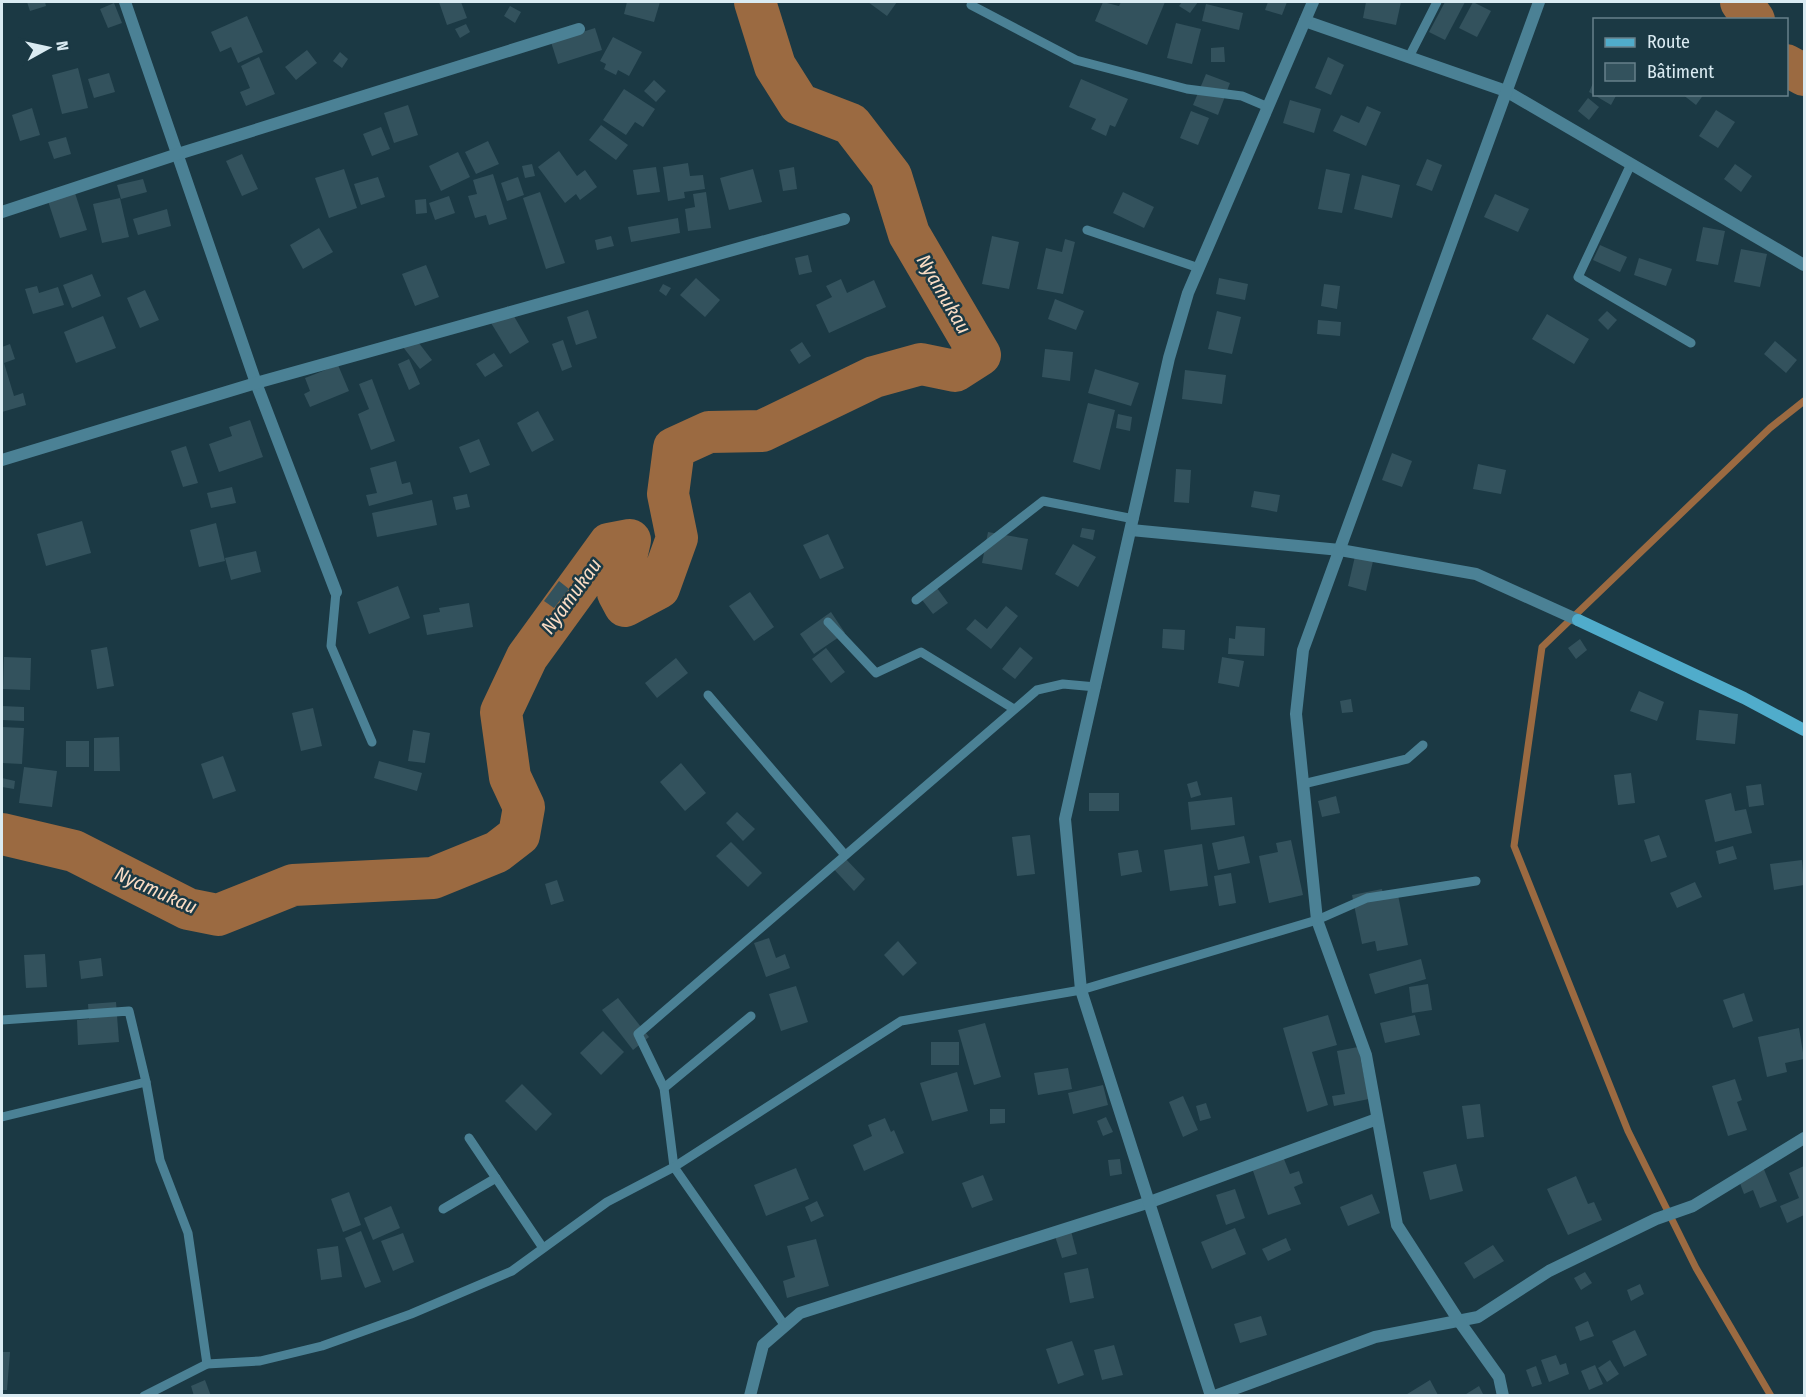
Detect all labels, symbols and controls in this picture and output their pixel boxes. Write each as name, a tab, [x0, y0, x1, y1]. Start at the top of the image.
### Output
north arrow	[18, 18, 78, 78]
legend	[1593, 18, 1788, 96]
text: Route	[1647, 31, 1690, 53]
text: N	[52, 40, 72, 52]
text: Bâtiment	[1647, 61, 1714, 83]
water label: Nyamukau	[912, 250, 976, 338]
water label: Nyamukau	[536, 554, 606, 638]
water label: Nyamukau	[111, 861, 201, 919]

